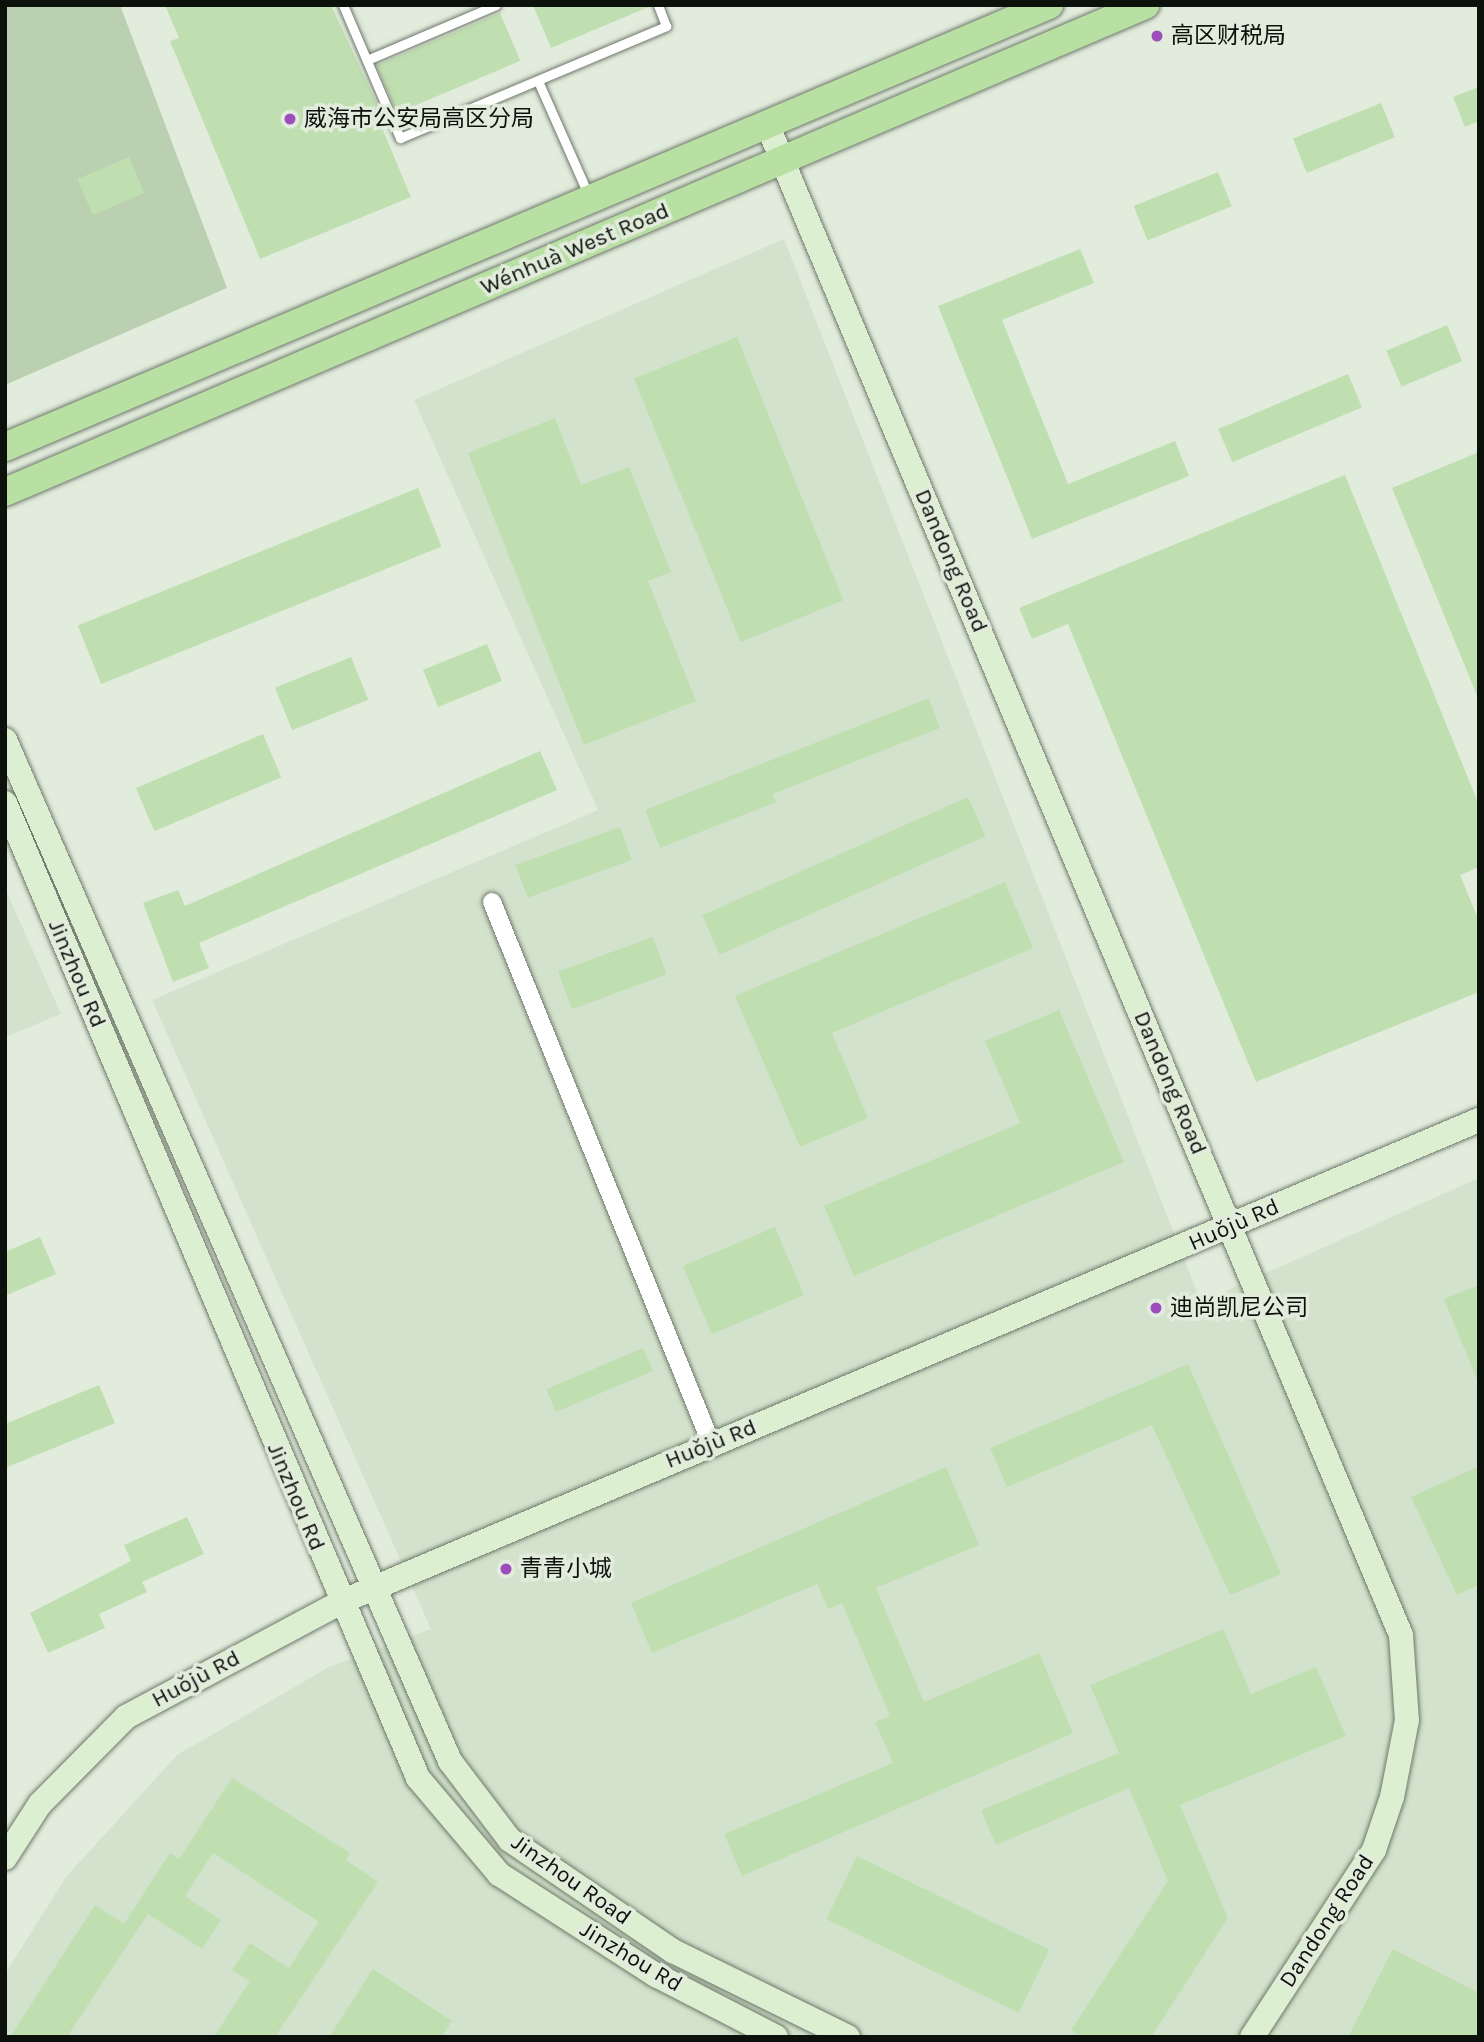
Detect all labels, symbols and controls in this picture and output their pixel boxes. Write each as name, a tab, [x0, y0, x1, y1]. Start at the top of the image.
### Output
place label: 高区财税局	[1171, 22, 1286, 50]
marker: 高区财税局	[1149, 28, 1165, 44]
place label: 威海市公安局高区分局	[304, 105, 534, 133]
marker: 威海市公安局高区分局	[282, 111, 298, 127]
street label: Wénhuà West Road	[477, 197, 673, 301]
street label: Dandong Road	[908, 485, 994, 637]
street label: Jinzhou Rd	[42, 916, 112, 1032]
street label: Dandong Road	[1127, 1007, 1213, 1159]
street label: Huǒjù Rd	[1184, 1193, 1284, 1257]
place label: 迪尚凯尼公司	[1170, 1294, 1308, 1322]
marker: 迪尚凯尼公司	[1148, 1300, 1164, 1316]
street label: Huǒjù Rd	[661, 1413, 761, 1475]
street label: Jinzhou Rd	[261, 1439, 331, 1555]
place label: 青青小城	[520, 1555, 612, 1583]
marker: 青青小城	[498, 1561, 514, 1577]
street label: Huǒjù Rd	[147, 1644, 245, 1714]
street label: Jinzhou Road	[506, 1829, 636, 1931]
street label: Dandong Road	[1274, 1849, 1380, 1993]
street label: Jinzhou Rd	[575, 1916, 687, 1998]

